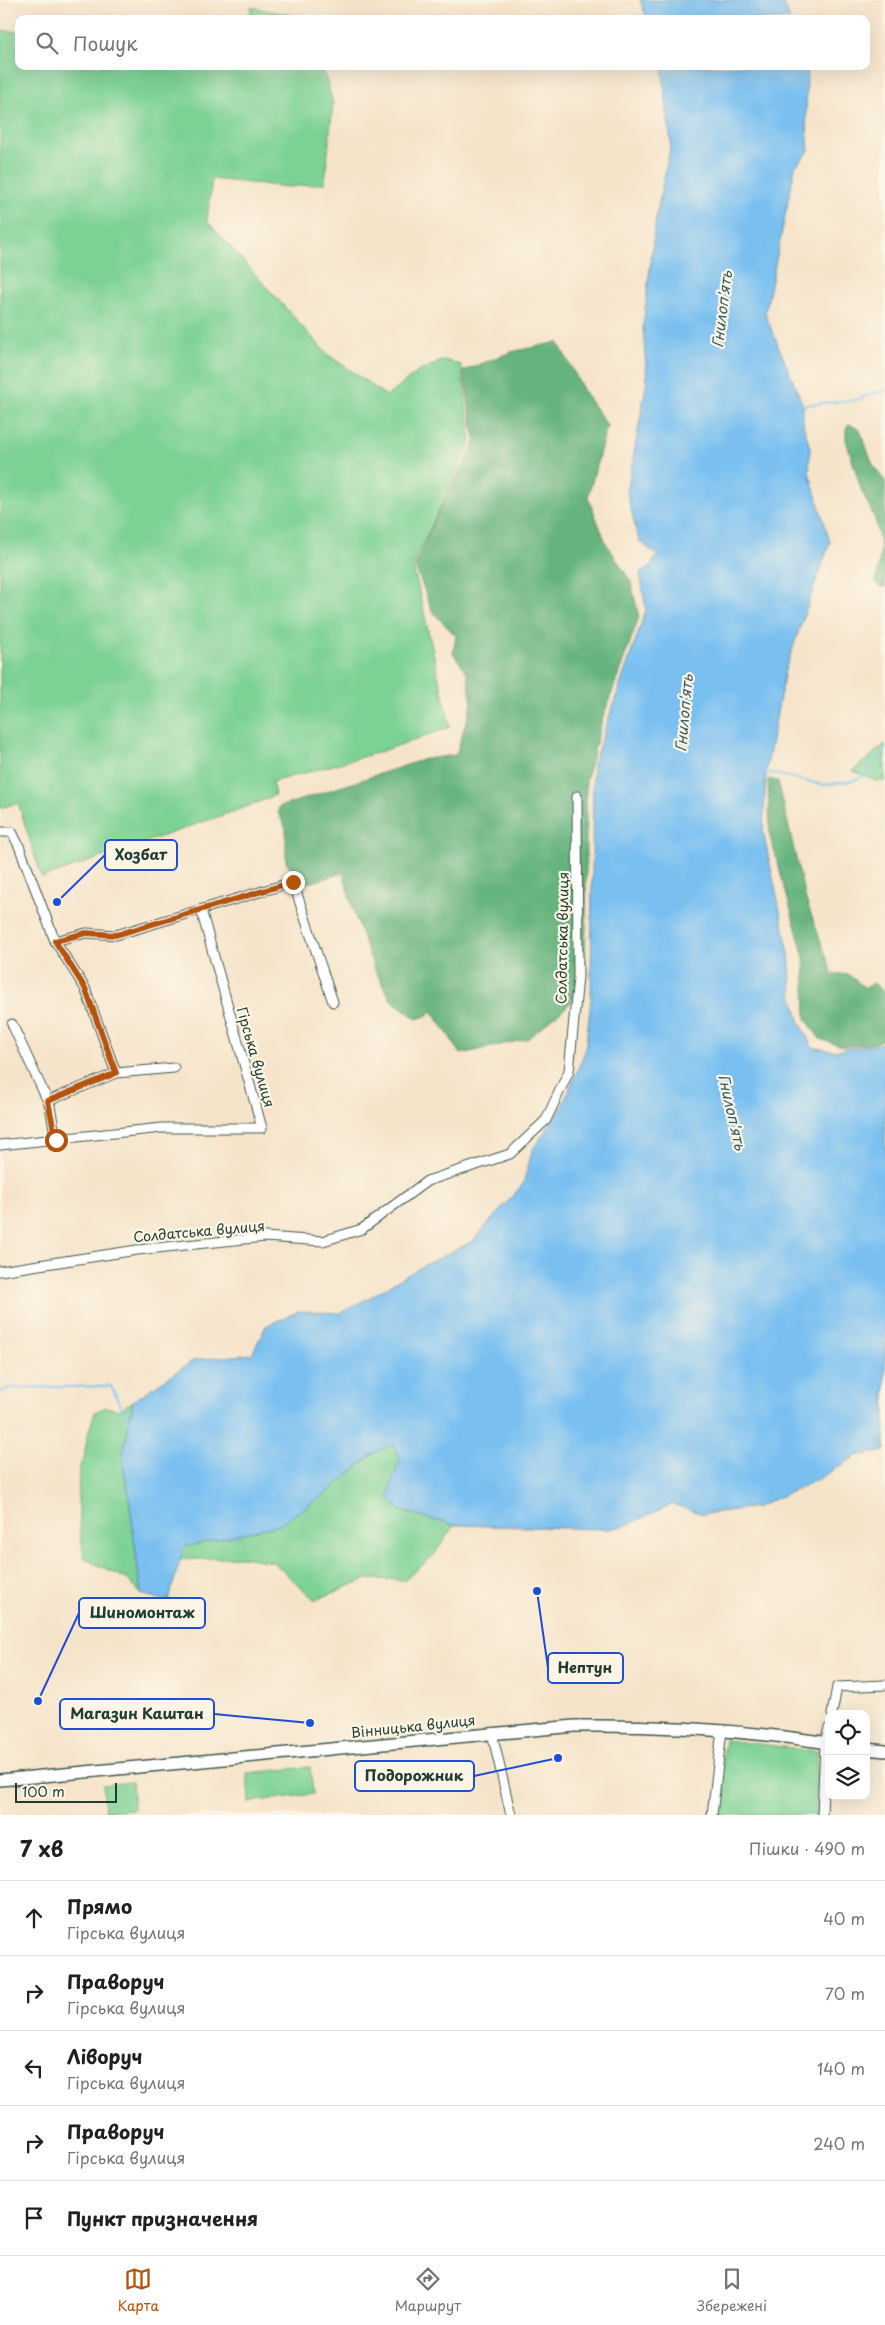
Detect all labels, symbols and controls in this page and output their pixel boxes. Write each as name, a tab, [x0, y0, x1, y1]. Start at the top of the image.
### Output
search box	[15, 15, 870, 70]
icon: search	[33, 29, 61, 57]
text: Пошук	[73, 29, 138, 57]
water label: Гнилоп'ять	[705, 268, 737, 349]
water label: Гнилоп'ять	[668, 673, 698, 753]
callout: Хозбат	[105, 840, 177, 870]
text: Хозбат	[115, 842, 168, 865]
route end	[282, 871, 305, 894]
street label: Солдатська вулиця	[550, 872, 574, 1004]
street label: Гірська вулиця	[232, 1004, 280, 1110]
water label: Гнилоп'ять	[713, 1072, 753, 1153]
route start	[45, 1129, 68, 1152]
street label: Солдатська вулиця	[132, 1215, 266, 1247]
callout: Шиномонтаж	[79, 1598, 205, 1628]
text: Шиномонтаж	[89, 1600, 195, 1623]
callout: Нептун	[548, 1653, 623, 1683]
text: Нептун	[558, 1655, 613, 1678]
callout: Магазин Каштан	[60, 1699, 214, 1729]
text: Магазин Каштан	[70, 1701, 204, 1724]
street label: Вінницька вулиця	[350, 1709, 476, 1743]
map controls	[825, 1710, 870, 1800]
button: locate	[825, 1710, 870, 1755]
button: layers	[825, 1755, 870, 1800]
callout: Подорожник	[355, 1761, 474, 1791]
text: Подорожник	[365, 1763, 464, 1786]
scale bar	[15, 1780, 118, 1803]
text: 100 m	[22, 1781, 65, 1802]
text: 7 хв	[20, 1832, 63, 1864]
text: Пішки · 490 m	[749, 1836, 865, 1860]
text: Прямо	[67, 1892, 132, 1920]
icon: ahead	[20, 1904, 48, 1932]
text: 40 m	[823, 1906, 865, 1930]
text: Гірська вулиця	[67, 1920, 185, 1944]
text: Праворуч	[67, 1967, 164, 1995]
icon: right	[20, 1979, 48, 2007]
text: 70 m	[825, 1981, 865, 2005]
text: Гірська вулиця	[67, 1995, 185, 2019]
text: Ліворуч	[67, 2042, 143, 2070]
icon: left	[20, 2054, 48, 2082]
text: 140 m	[817, 2056, 865, 2080]
text: Гірська вулиця	[67, 2070, 185, 2094]
text: Праворуч	[67, 2117, 164, 2145]
icon: right	[20, 2129, 48, 2157]
text: 240 m	[813, 2131, 865, 2155]
text: Гірська вулиця	[67, 2145, 185, 2169]
icon: arrive	[20, 2204, 48, 2232]
text: Пункт призначення	[67, 2204, 258, 2232]
tab: Карта	[118, 2265, 159, 2316]
tab: Маршрут	[395, 2265, 461, 2316]
tab: Збережені	[697, 2265, 767, 2316]

